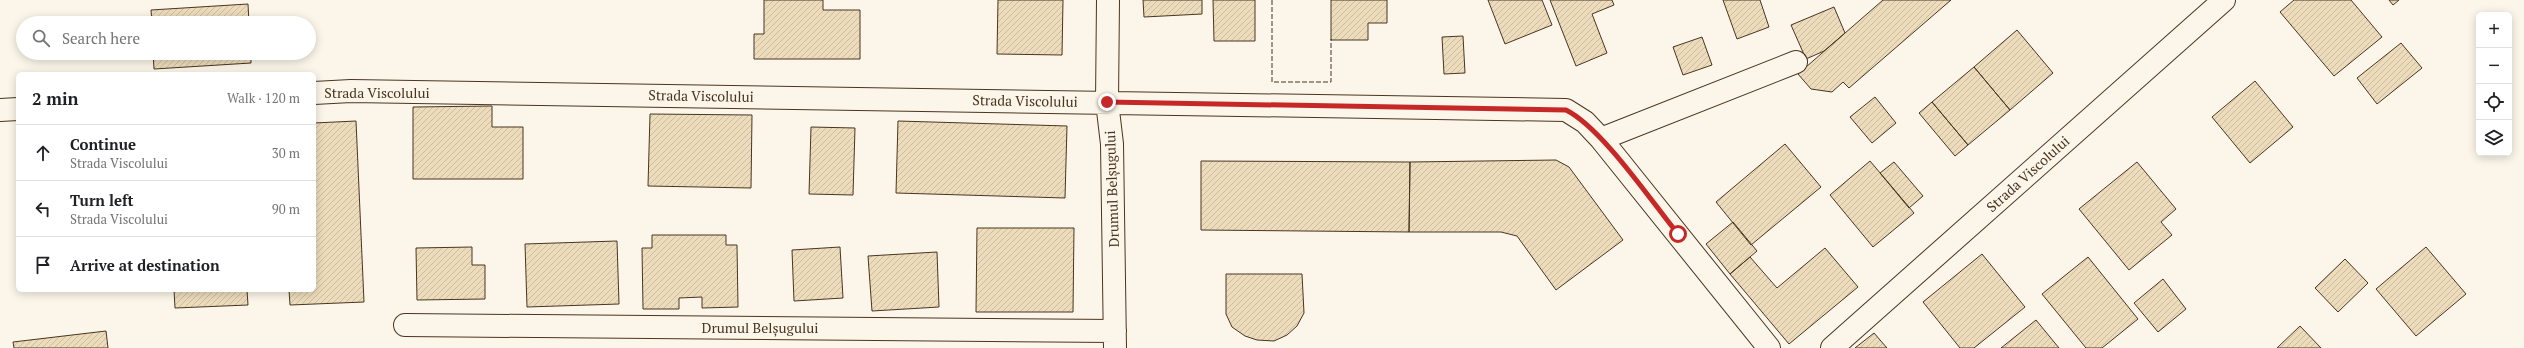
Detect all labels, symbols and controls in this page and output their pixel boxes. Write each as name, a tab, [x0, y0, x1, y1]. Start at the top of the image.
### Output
map controls	[2476, 12, 2512, 156]
button: +	[2476, 12, 2512, 48]
search box	[16, 16, 316, 60]
icon: search	[30, 27, 52, 49]
text: Search here	[62, 28, 140, 48]
button: −	[2476, 48, 2512, 84]
street label: Strada Viscolului	[324, 83, 430, 102]
button: locate	[2476, 84, 2512, 120]
street label: Strada Viscolului	[648, 85, 754, 106]
text: 2 min	[32, 87, 79, 110]
text: Walk · 120 m	[227, 89, 300, 107]
street label: Strada Viscolului	[972, 90, 1078, 111]
route end	[1098, 93, 1116, 111]
button: layers	[2476, 120, 2512, 156]
street label: Drumul Belșugului	[1100, 130, 1123, 248]
street label: Strada Viscolului	[1982, 131, 2073, 216]
text: Continue	[70, 134, 136, 154]
icon: ahead	[32, 142, 54, 164]
text: 30 m	[272, 144, 300, 162]
text: Strada Viscolului	[70, 154, 168, 172]
text: Turn left	[70, 190, 134, 210]
icon: left	[32, 198, 54, 220]
text: 90 m	[272, 200, 300, 218]
text: Strada Viscolului	[70, 210, 168, 228]
route start	[1669, 225, 1687, 243]
icon: arrive	[32, 254, 54, 276]
text: Arrive at destination	[70, 255, 220, 275]
street label: Drumul Belșugului	[702, 318, 818, 337]

